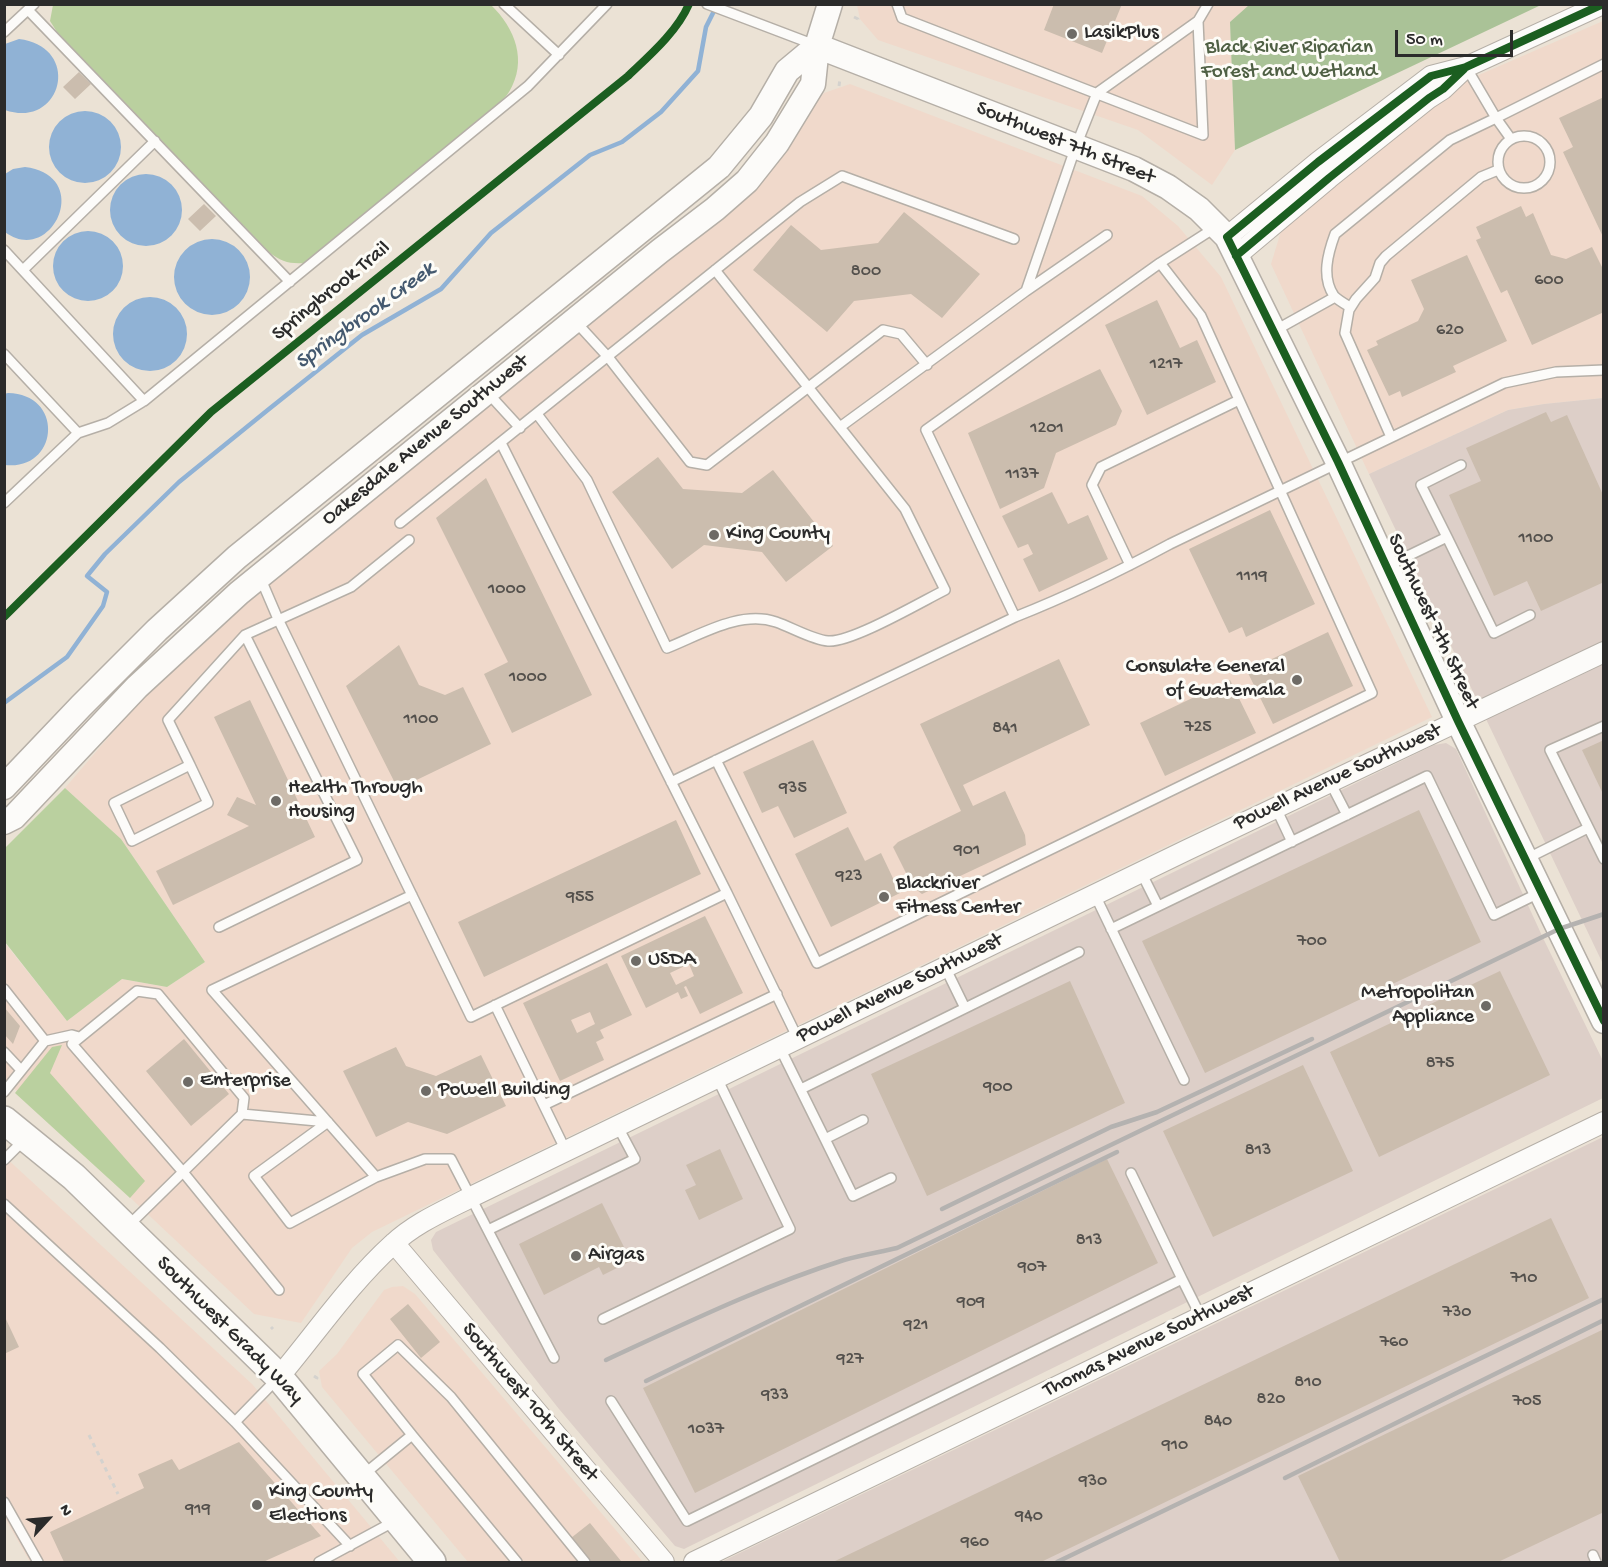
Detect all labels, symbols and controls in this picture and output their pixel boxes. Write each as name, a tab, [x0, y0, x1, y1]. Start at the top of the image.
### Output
scale bar	[1398, 18, 1516, 56]
place label: LasikPlus	[1084, 21, 1159, 47]
marker: LasikPlus	[1065, 27, 1079, 41]
text: 50 m	[1406, 30, 1443, 51]
park label: Black River Riparian Forest and Wetland	[1201, 36, 1377, 86]
street label: Southwest 7th Street	[972, 97, 1158, 191]
street label: Springbrook Trail	[268, 237, 396, 347]
water label: Springbrook Creek	[291, 258, 441, 376]
house number: 800	[851, 261, 881, 283]
house number: 600	[1534, 270, 1564, 292]
house number: 620	[1436, 320, 1464, 342]
street label: Oakesdale Avenue Southwest	[318, 350, 534, 532]
house number: 1217	[1150, 354, 1182, 376]
house number: 1201	[1030, 418, 1064, 440]
house number: 1137	[1005, 464, 1039, 486]
place label: King County	[726, 522, 830, 548]
marker: King County	[707, 528, 721, 542]
house number: 1100	[1519, 528, 1553, 550]
street label: Southwest 7th Street	[1380, 530, 1484, 714]
house number: 1119	[1237, 566, 1267, 588]
house number: 1000	[488, 579, 526, 601]
place label: Consulate General of Guatemala	[1126, 655, 1285, 705]
house number: 1000	[509, 667, 547, 689]
marker: Consulate General of Guatemala	[1290, 673, 1304, 687]
house number: 1100	[404, 709, 438, 731]
house number: 725	[1184, 717, 1212, 739]
house number: 841	[992, 718, 1018, 740]
street label: Powell Avenue Southwest	[1230, 719, 1446, 837]
place label: Health Through Housing	[288, 776, 423, 826]
house number: 935	[779, 778, 807, 800]
marker: Health Through Housing	[269, 794, 283, 808]
house number: 901	[954, 840, 980, 862]
house number: 923	[835, 866, 863, 888]
place label: Blackriver Fitness Center	[896, 872, 1020, 922]
house number: 955	[566, 887, 594, 909]
marker: Blackriver Fitness Center	[877, 890, 891, 904]
street label: Powell Avenue Southwest	[793, 928, 1007, 1050]
house number: 700	[1297, 931, 1327, 953]
place label: USDA	[648, 948, 696, 974]
marker: USDA	[629, 954, 643, 968]
place label: Metropolitan Appliance	[1361, 981, 1474, 1031]
marker: Metropolitan Appliance	[1479, 999, 1493, 1013]
house number: 875	[1426, 1053, 1454, 1075]
place label: Enterprise	[200, 1069, 291, 1095]
marker: Enterprise	[181, 1075, 195, 1089]
house number: 900	[983, 1077, 1013, 1099]
place label: Powell Building	[438, 1078, 570, 1104]
marker: Powell Building	[419, 1084, 433, 1098]
house number: 813	[1245, 1140, 1271, 1162]
house number: 813	[1076, 1230, 1102, 1252]
place label: Airgas	[588, 1243, 644, 1269]
marker: Airgas	[569, 1249, 583, 1263]
street label: Southwest Grady Way	[150, 1252, 308, 1410]
house number: 907	[1018, 1257, 1046, 1279]
house number: 710	[1511, 1268, 1537, 1290]
street label: Thomas Avenue Southwest	[1039, 1280, 1259, 1404]
house number: 909	[957, 1292, 985, 1314]
house number: 730	[1443, 1302, 1471, 1324]
house number: 921	[903, 1315, 929, 1337]
street label: Southwest 10th Street	[455, 1318, 603, 1488]
house number: 760	[1380, 1332, 1408, 1354]
house number: 927	[836, 1349, 864, 1371]
house number: 810	[1294, 1372, 1322, 1394]
house number: 933	[761, 1385, 789, 1407]
house number: 820	[1257, 1389, 1285, 1411]
house number: 705	[1512, 1391, 1542, 1413]
house number: 840	[1204, 1411, 1232, 1433]
house number: 1037	[688, 1419, 724, 1441]
house number: 910	[1162, 1435, 1188, 1457]
house number: 930	[1079, 1471, 1107, 1493]
place label: King County Elections	[269, 1480, 373, 1530]
north arrow	[18, 1489, 78, 1549]
marker: King County Elections	[250, 1498, 264, 1512]
house number: 919	[185, 1499, 211, 1521]
text: N	[54, 1502, 75, 1520]
house number: 940	[1015, 1506, 1043, 1528]
house number: 960	[961, 1532, 989, 1554]

